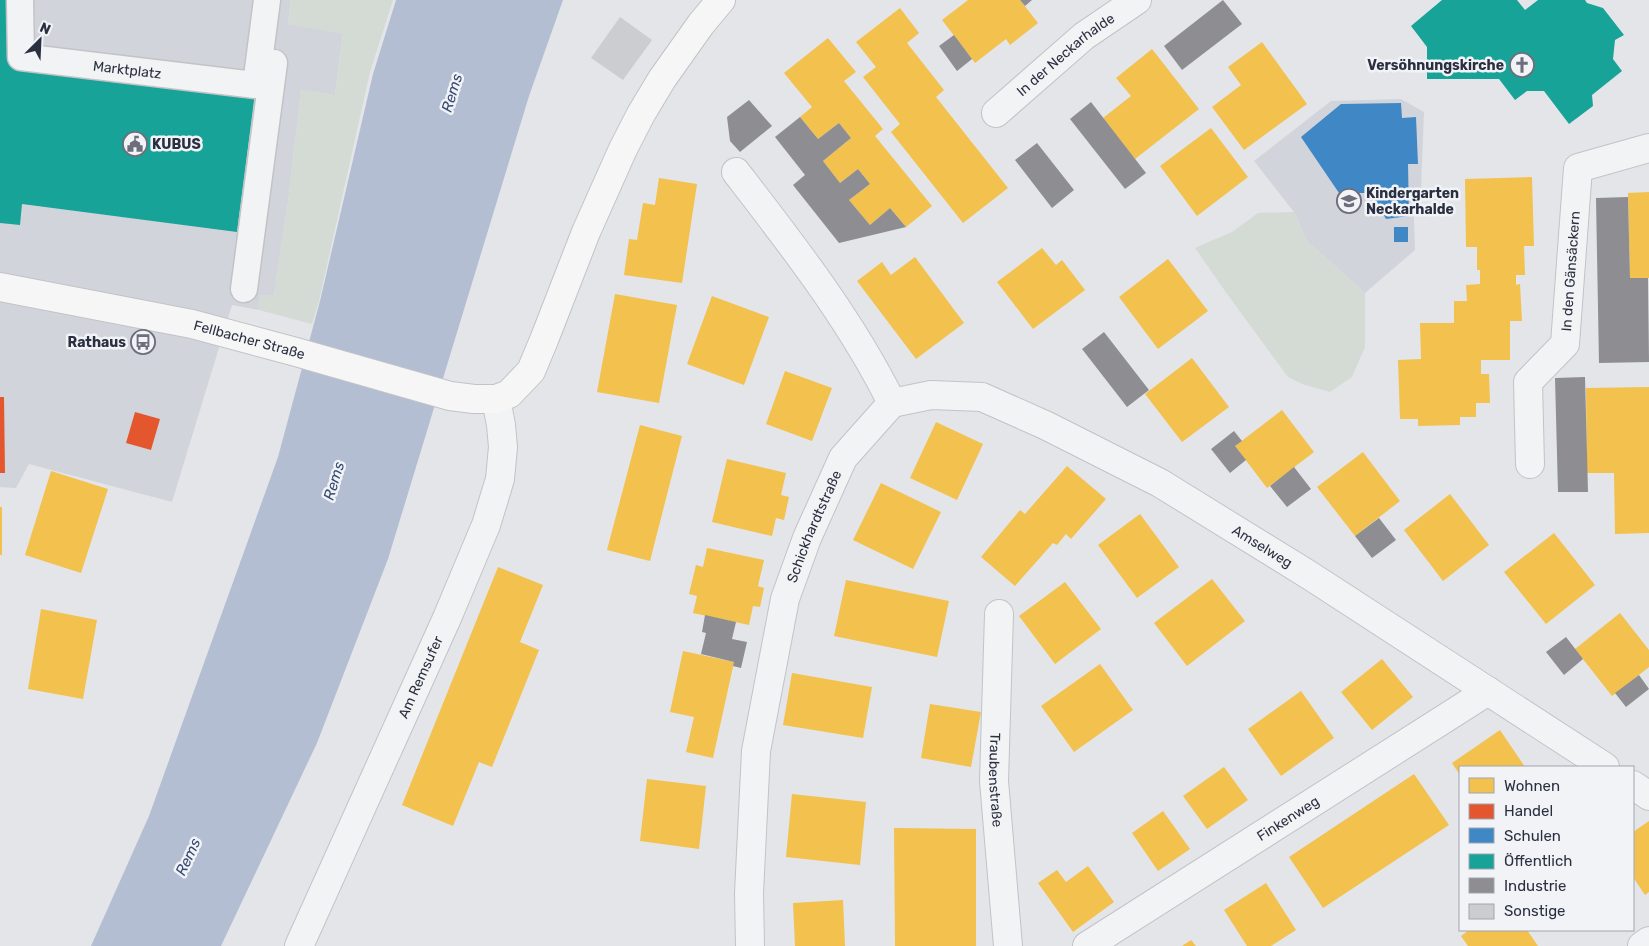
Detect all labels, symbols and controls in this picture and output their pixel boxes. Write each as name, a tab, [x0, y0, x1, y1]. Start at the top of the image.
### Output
street label: In der Neckarhalde	[1013, 10, 1118, 100]
north arrow	[15, 15, 65, 65]
text: N	[37, 19, 53, 38]
church icon: Versöhnungskirche	[1509, 52, 1535, 78]
place label: Versöhnungskirche	[1367, 57, 1504, 74]
street label: Marktplatz	[92, 58, 162, 83]
water label: Rems	[438, 71, 466, 114]
public building icon: KUBUS	[122, 131, 148, 157]
place label: KUBUS	[152, 136, 201, 153]
place label: Kindergarten Neckarhalde	[1366, 185, 1459, 218]
school or university icon: Kindergarten Neckarhalde	[1336, 188, 1362, 214]
street label: In den Gänsäckern	[1558, 210, 1584, 332]
street label: Fellbacher Straße	[192, 317, 307, 363]
bus stop icon: Rathaus	[130, 329, 156, 355]
place label: Rathaus	[68, 334, 126, 351]
water label: Rems	[320, 459, 348, 502]
street label: Schickhardtstraße	[784, 468, 845, 585]
street label: Amselweg	[1229, 522, 1295, 572]
street label: Am Remsufer	[395, 633, 447, 721]
street label: Traubenstraße	[985, 732, 1006, 828]
legend	[1459, 766, 1634, 931]
text: Wohnen	[1504, 777, 1560, 795]
street label: Finkenweg	[1254, 793, 1322, 845]
text: Handel	[1504, 802, 1553, 820]
text: Schulen	[1504, 827, 1561, 845]
water label: Rems	[172, 835, 205, 879]
text: Öffentlich	[1504, 852, 1572, 870]
text: Industrie	[1504, 877, 1566, 895]
text: Sonstige	[1504, 902, 1566, 920]

